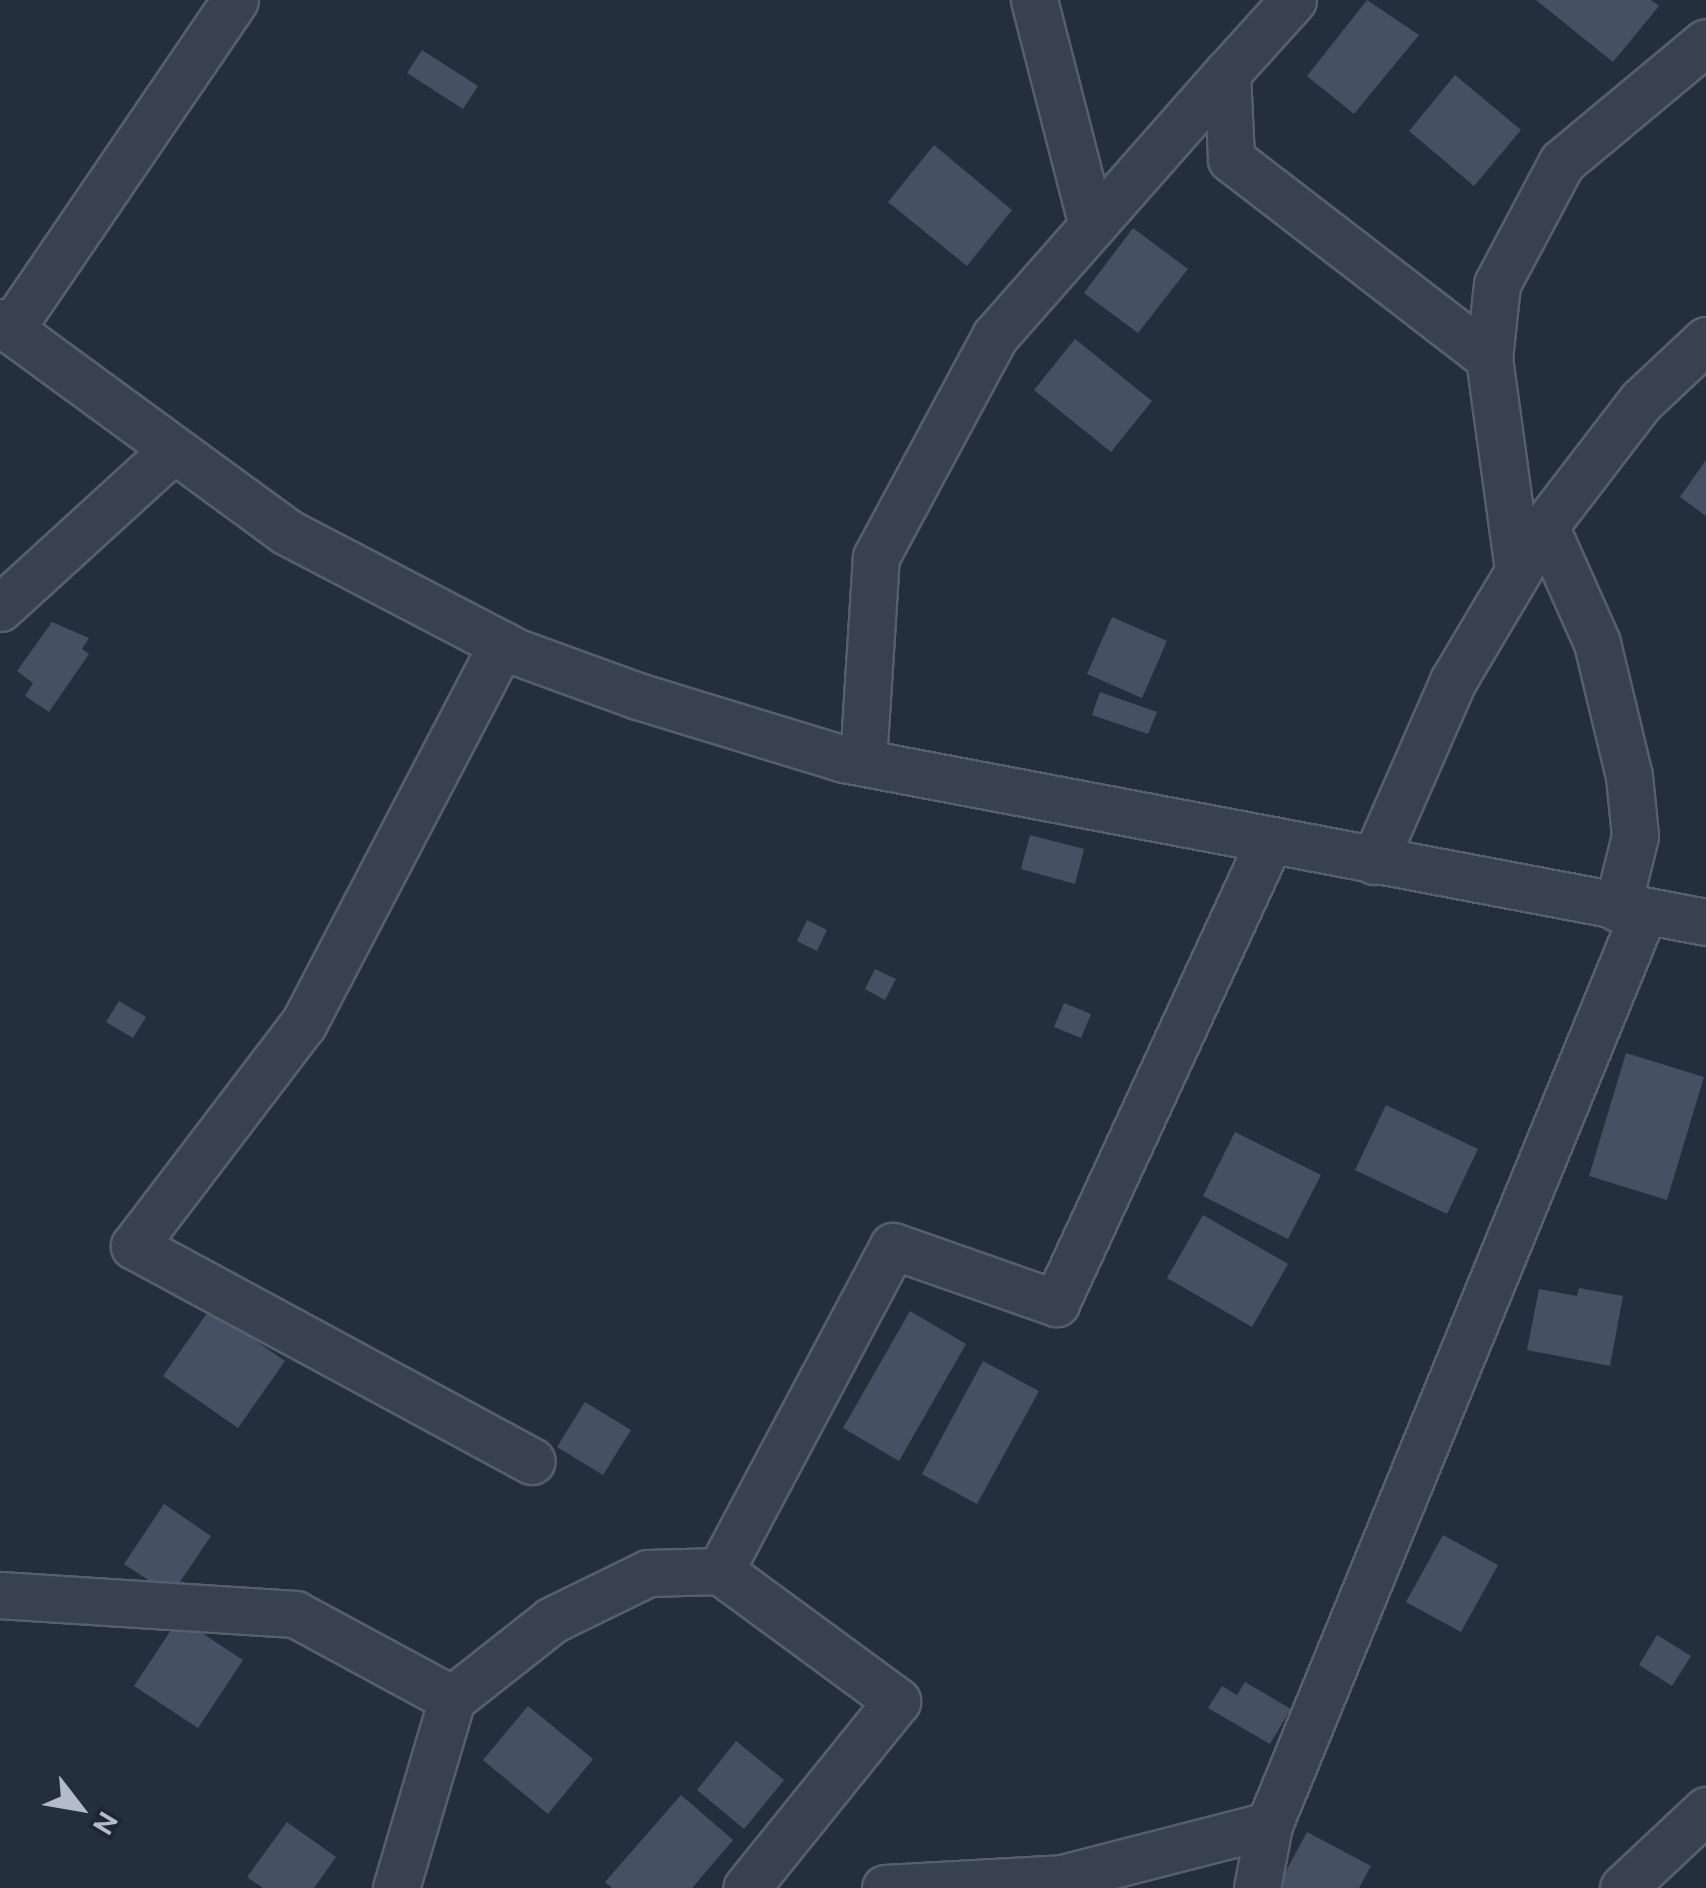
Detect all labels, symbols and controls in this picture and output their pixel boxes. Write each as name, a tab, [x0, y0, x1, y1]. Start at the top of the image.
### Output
north arrow	[30, 1758, 130, 1858]
text: N	[87, 1807, 125, 1841]

